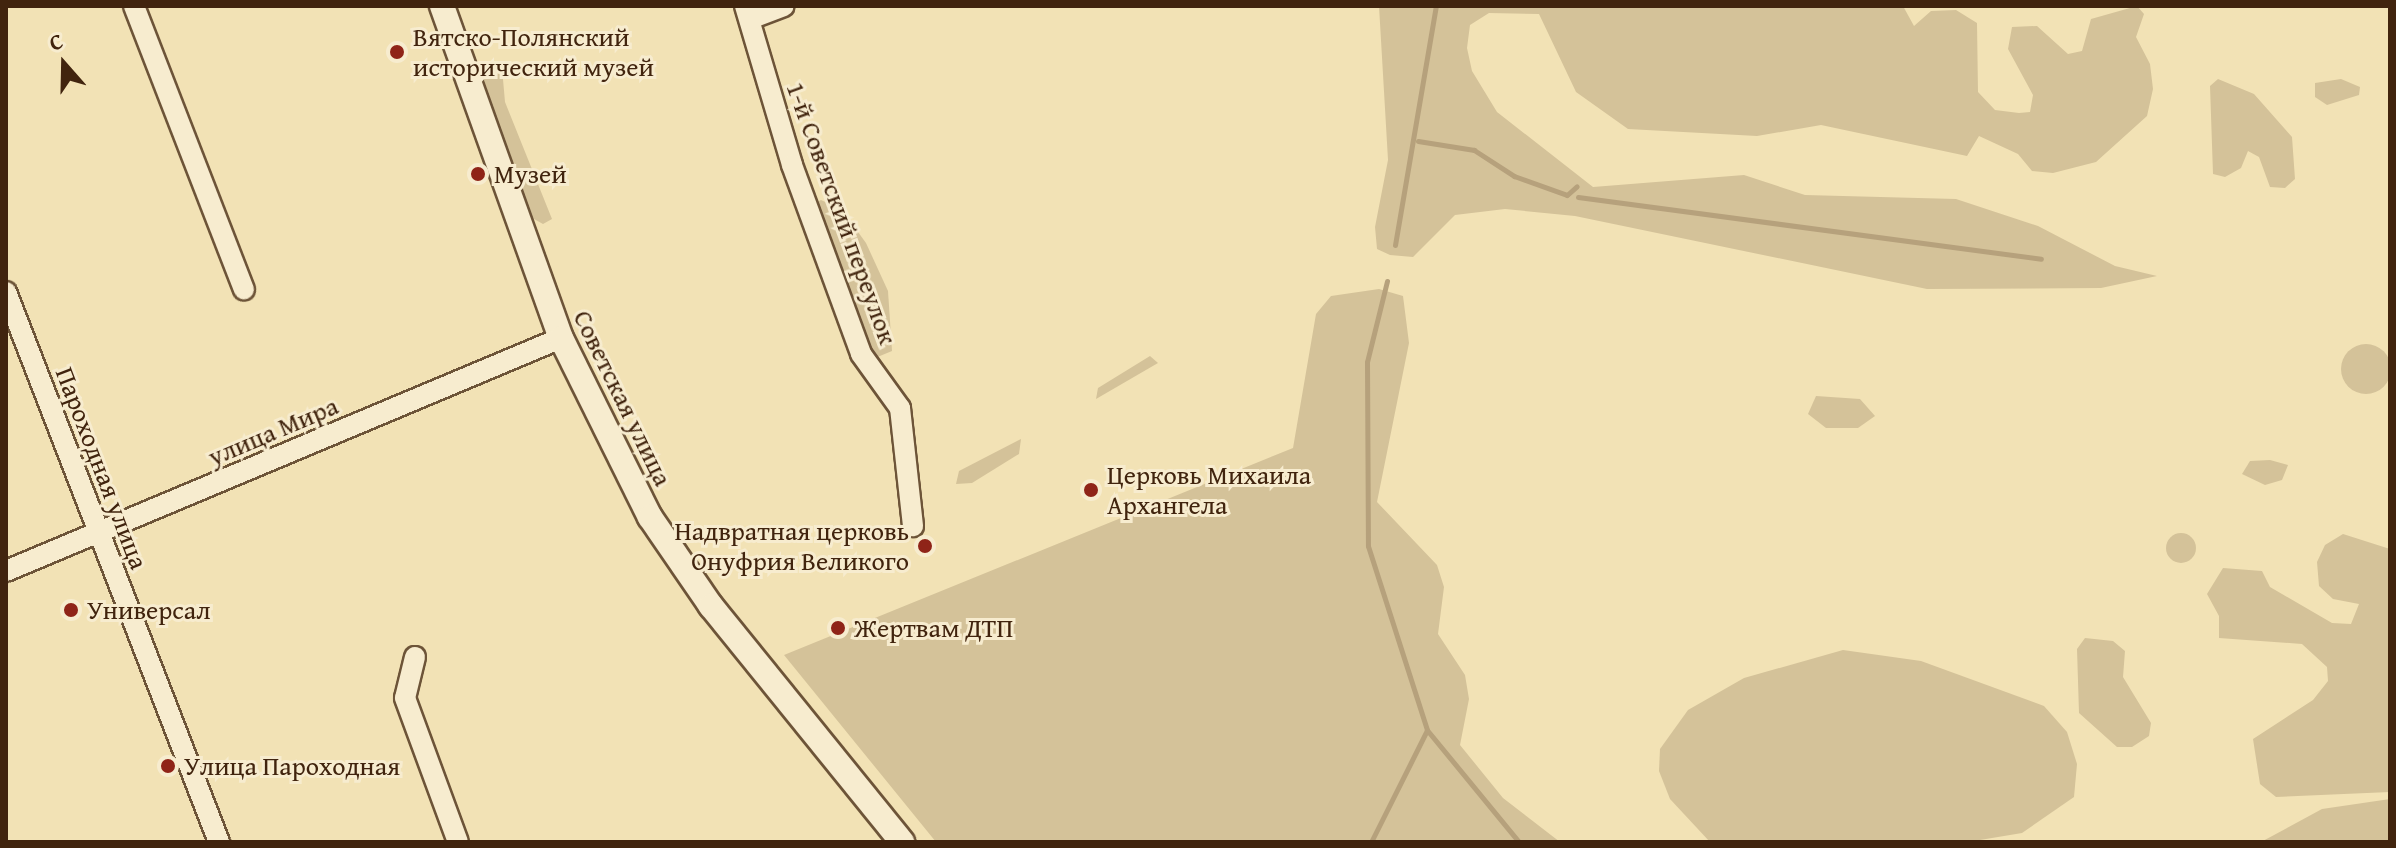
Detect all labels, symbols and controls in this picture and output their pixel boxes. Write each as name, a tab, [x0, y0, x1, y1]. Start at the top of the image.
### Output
place label: Вятско-Полянский исторический музей	[413, 21, 654, 82]
north arrow	[24, 24, 104, 104]
text: С	[44, 24, 67, 59]
marker: Вятско-Полянский исторический музей	[388, 43, 406, 61]
street label: 1-й Советский переулок	[780, 78, 904, 348]
place label: Музей	[494, 158, 567, 190]
marker: Музей	[469, 165, 487, 183]
street label: Советская улица	[567, 305, 679, 491]
street label: Пароходная улица	[49, 363, 155, 573]
street label: улица Мира	[203, 390, 343, 472]
place label: Церковь Михаила Архангела	[1107, 459, 1311, 520]
marker: Церковь Михаила Архангела	[1082, 481, 1100, 499]
place label: Надвратная церковь Онуфрия Великого	[674, 515, 909, 576]
marker: Надвратная церковь Онуфрия Великого	[916, 537, 934, 555]
place label: Универсал	[87, 594, 211, 626]
marker: Универсал	[62, 601, 80, 619]
place label: Жертвам ДТП	[854, 612, 1013, 644]
marker: Жертвам ДТП	[829, 619, 847, 637]
place label: Улица Пароходная	[184, 750, 400, 782]
marker: Улица Пароходная	[159, 757, 177, 775]

